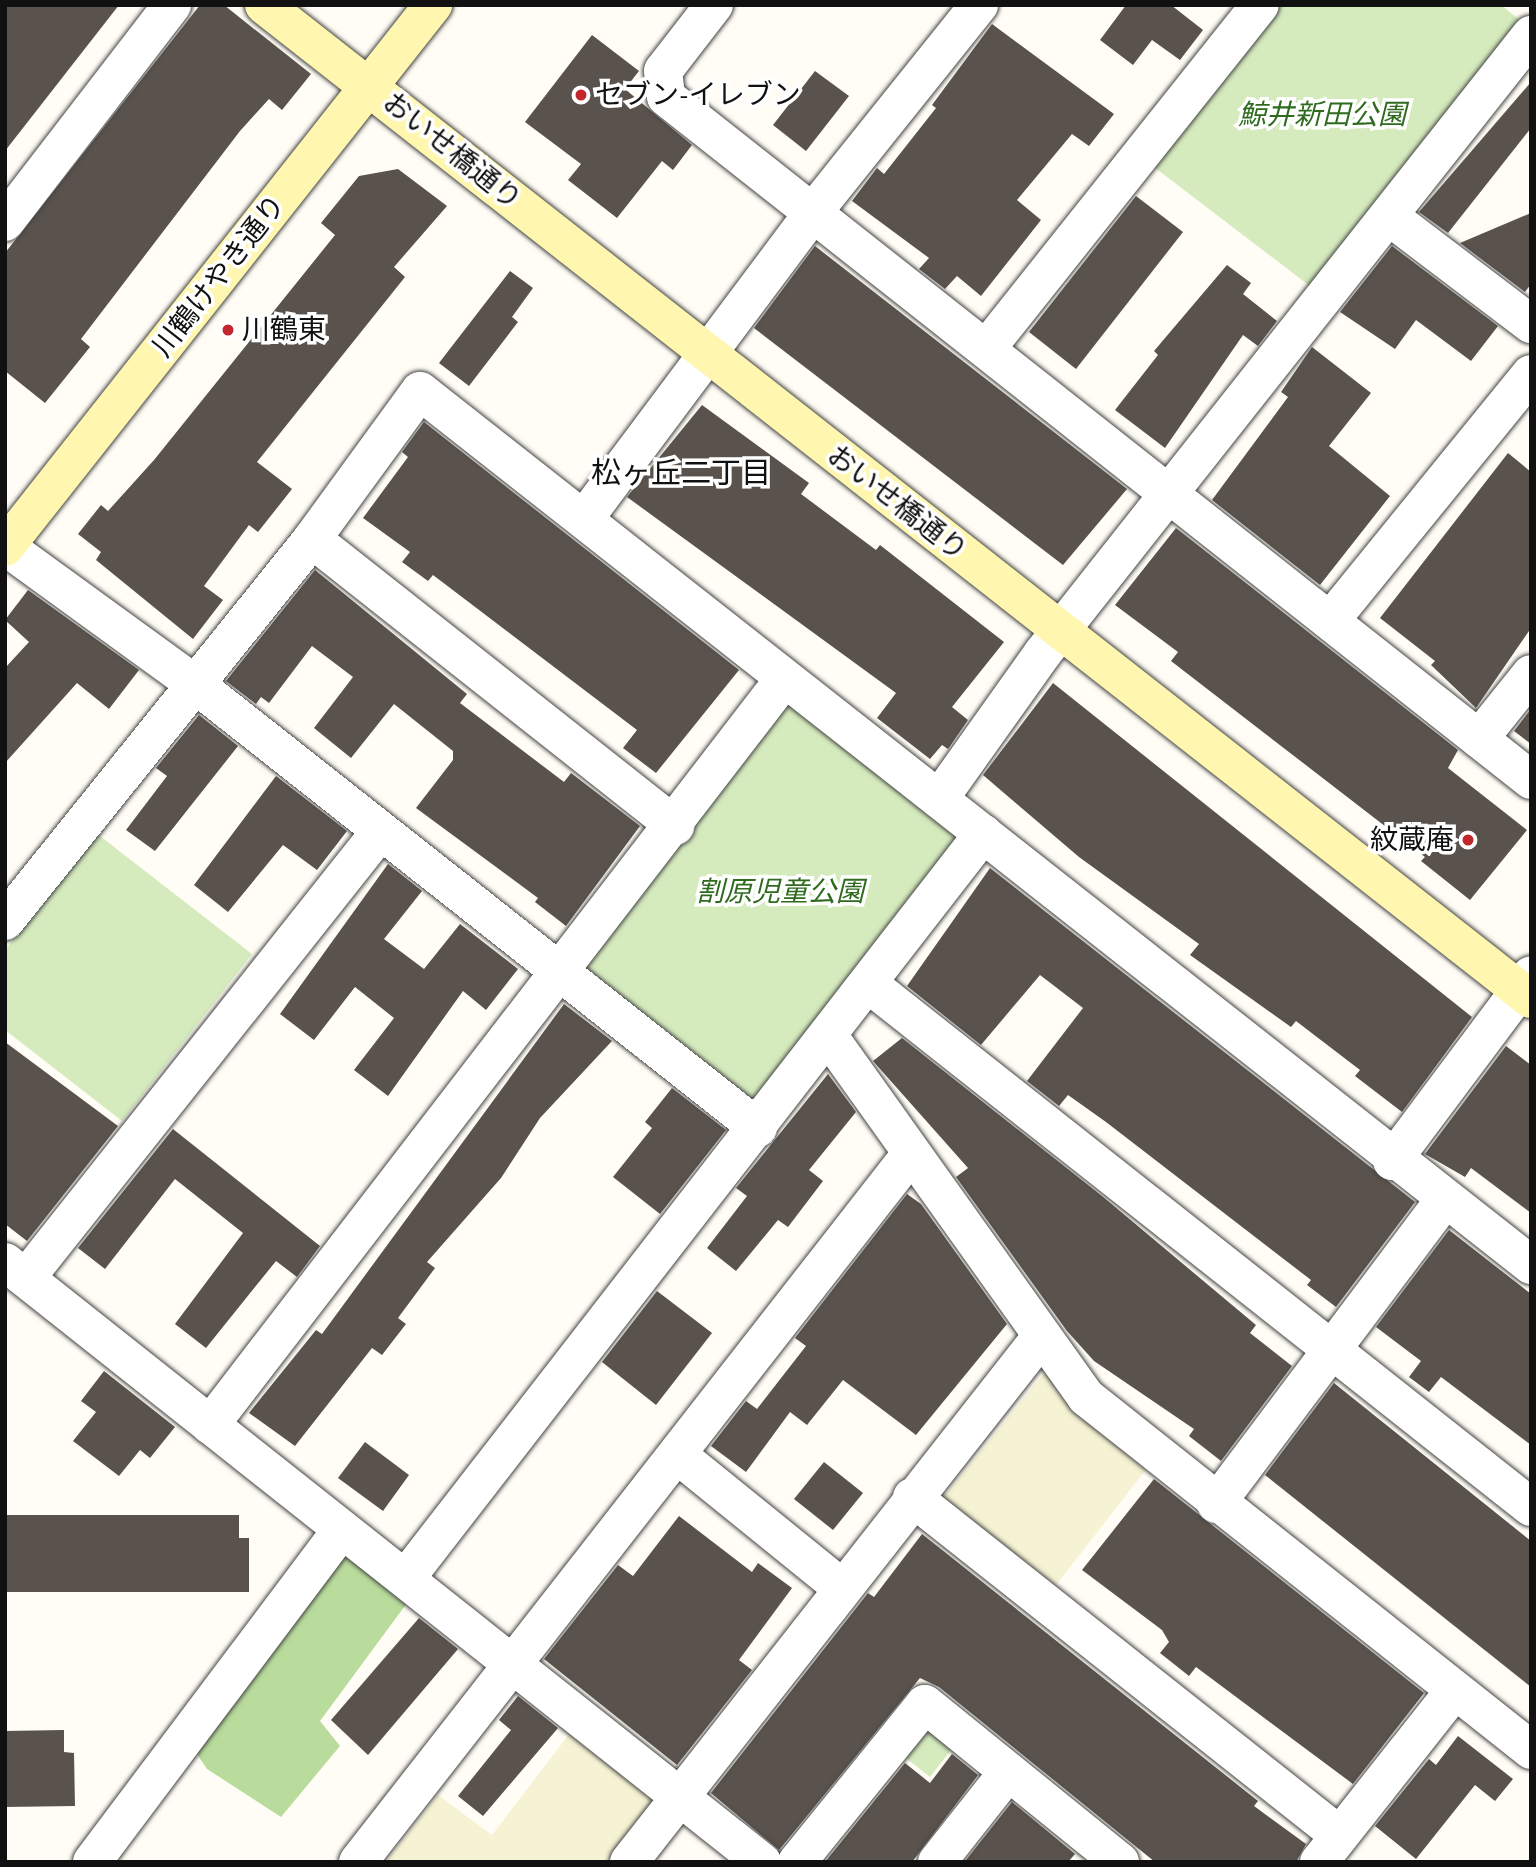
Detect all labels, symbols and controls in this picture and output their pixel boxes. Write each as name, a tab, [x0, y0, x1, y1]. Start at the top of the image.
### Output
place label: セブン-イレブン	[595, 78, 801, 112]
street label: おいせ橋通り	[376, 85, 528, 217]
marker: セブン-イレブン	[573, 87, 589, 103]
park label: 鯨井新田公園	[1238, 98, 1406, 132]
street label: 川鶴けやき通り	[145, 188, 293, 364]
place label: 川鶴東	[242, 313, 326, 347]
marker: 川鶴東	[220, 322, 236, 338]
street label: おいせ橋通り	[820, 438, 974, 568]
district label: 松ヶ丘二丁目	[591, 455, 771, 491]
place label: 紋蔵庵	[1370, 823, 1454, 857]
marker: 紋蔵庵	[1460, 832, 1476, 848]
park label: 割原児童公園	[696, 875, 864, 909]

